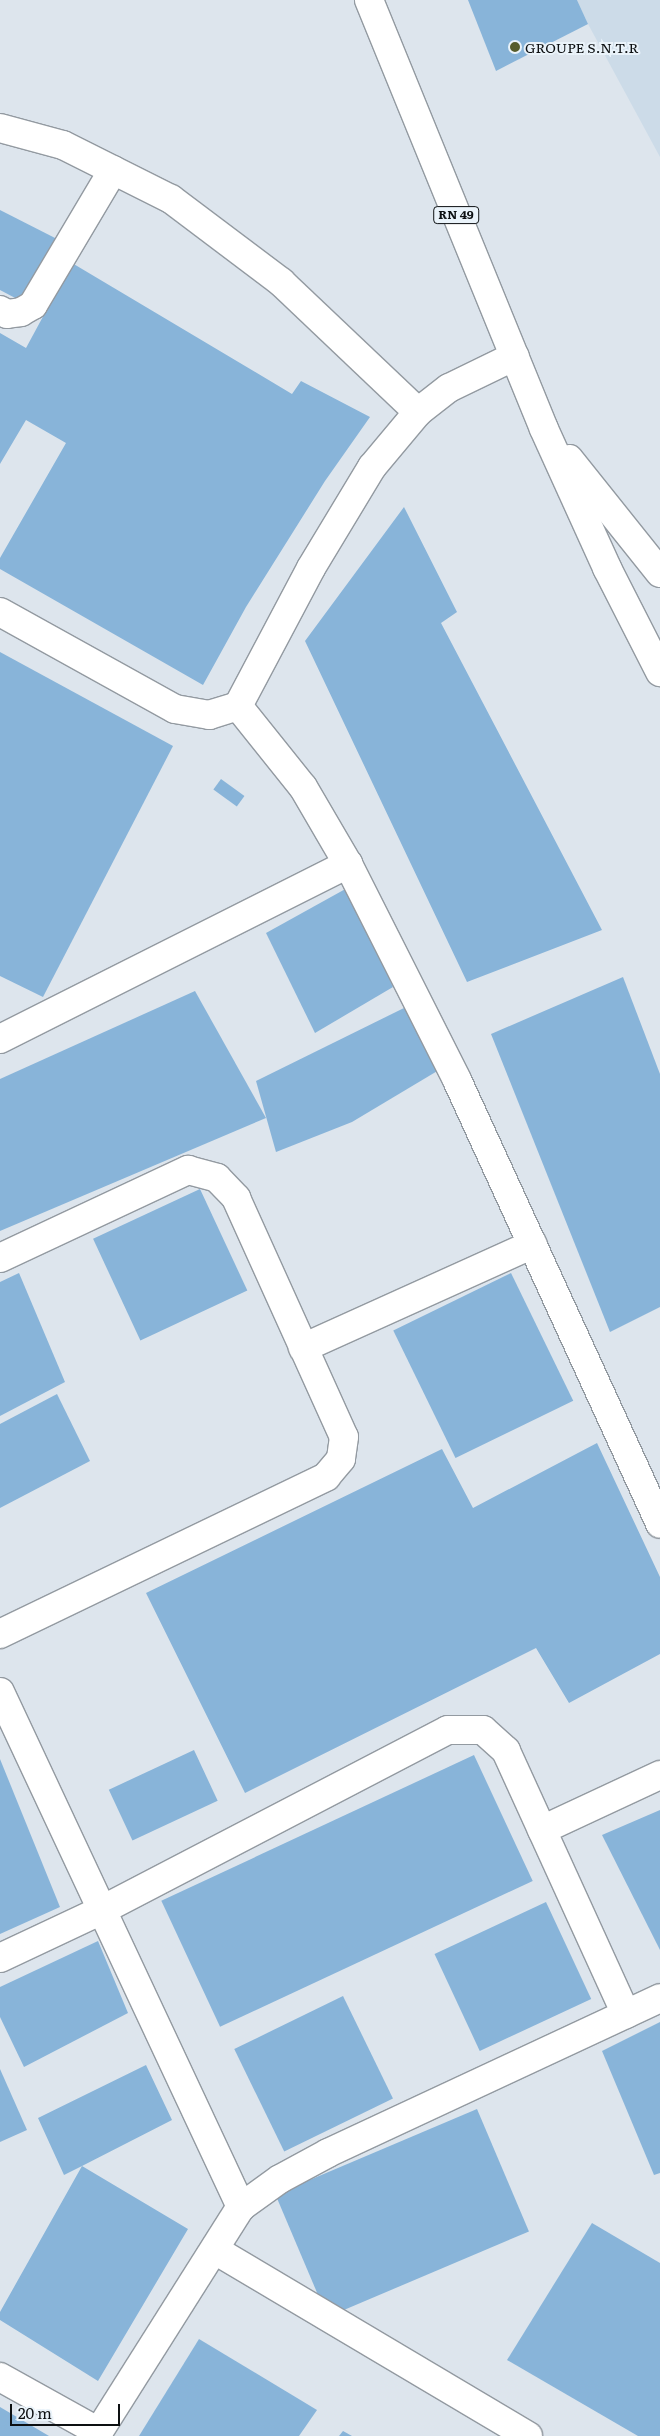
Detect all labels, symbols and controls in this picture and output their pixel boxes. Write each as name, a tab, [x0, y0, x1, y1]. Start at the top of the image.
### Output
place label: GROUPE S.N.T.R	[525, 39, 639, 55]
marker: GROUPE S.N.T.R	[509, 41, 521, 53]
road number: RN 49	[432, 206, 480, 224]
scale bar	[12, 2394, 122, 2426]
text: 20 m	[18, 2401, 52, 2424]

